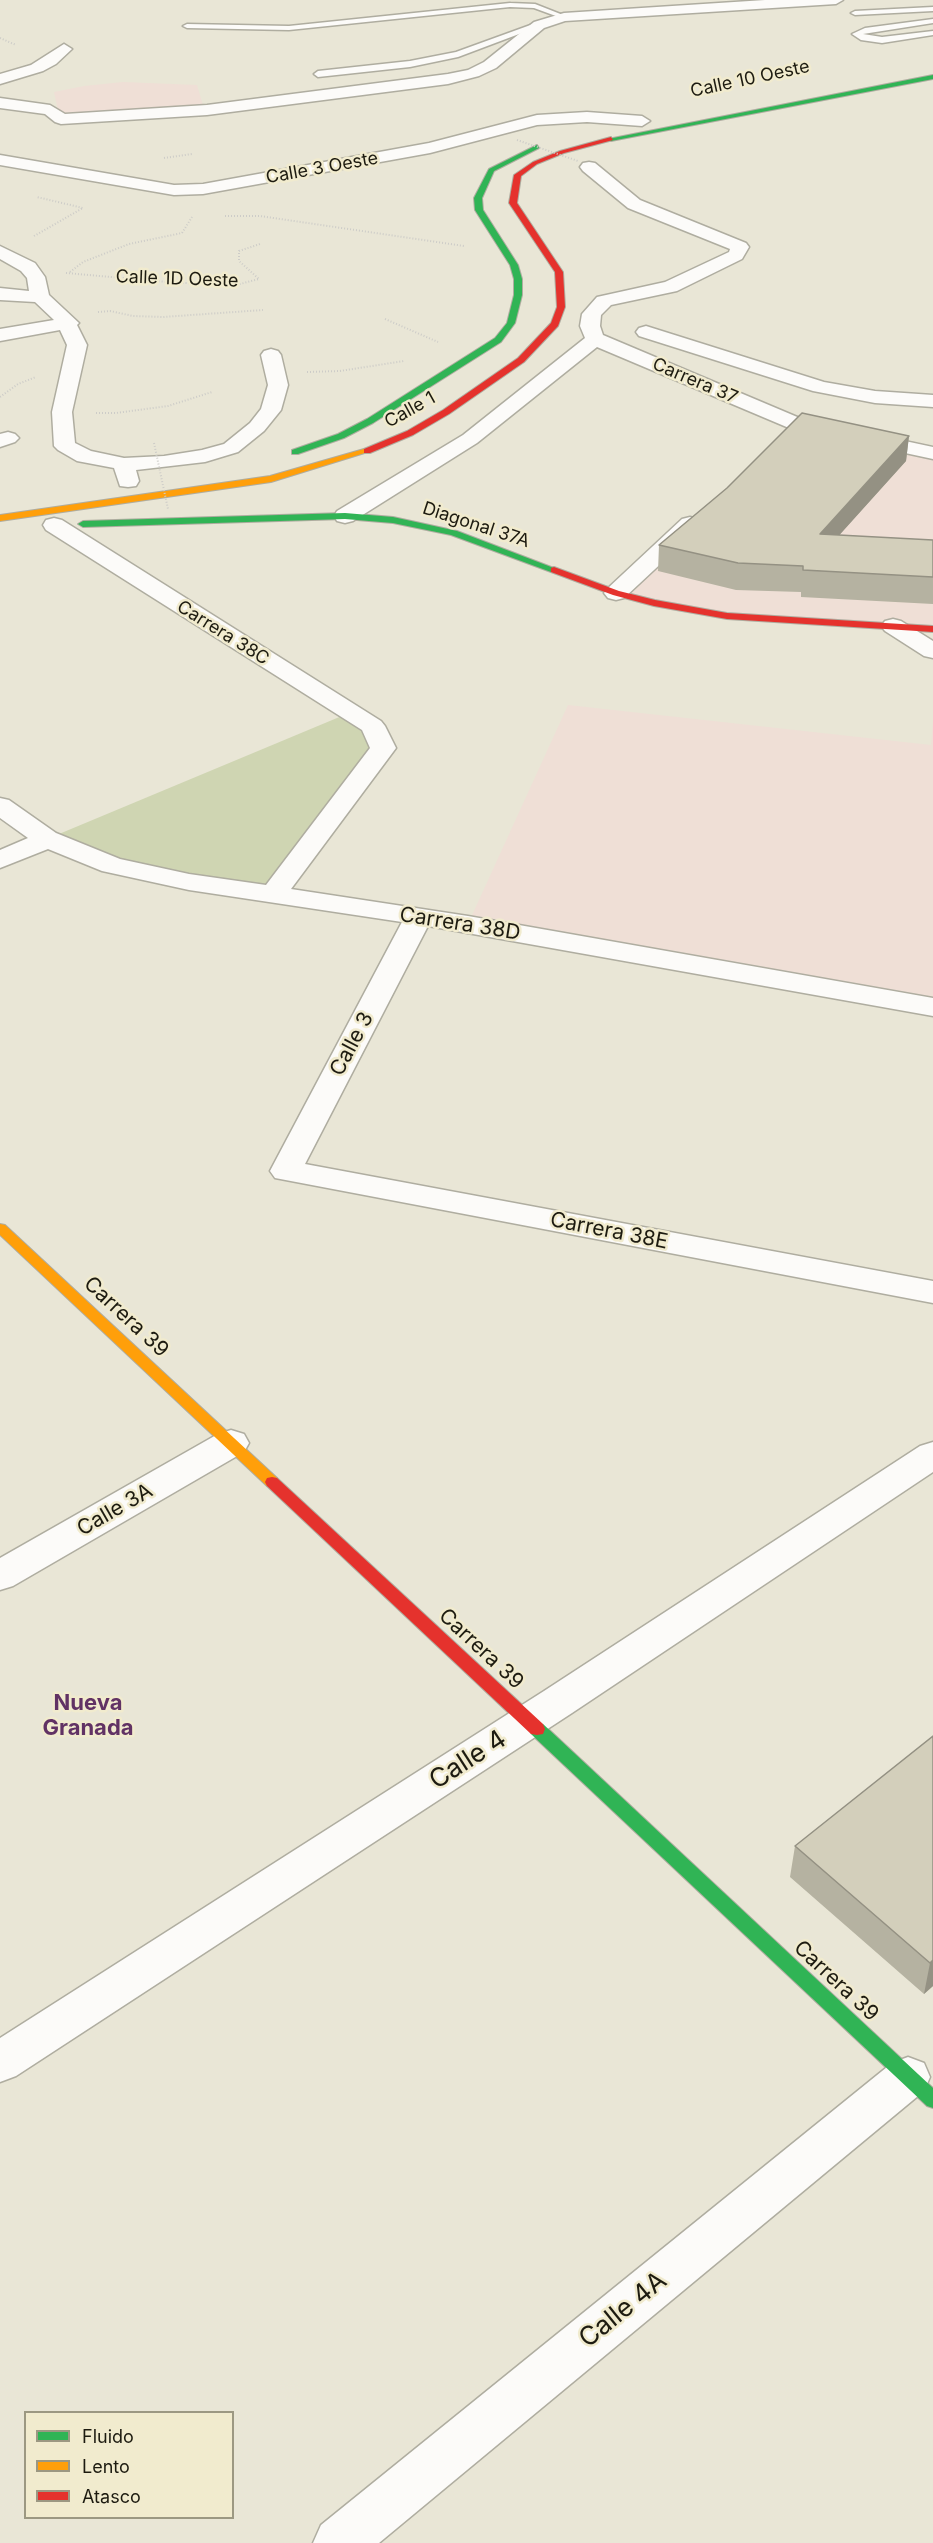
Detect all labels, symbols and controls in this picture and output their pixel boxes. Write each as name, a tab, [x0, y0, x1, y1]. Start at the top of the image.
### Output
street label: Calle 10 Oeste	[688, 56, 812, 102]
street label: Calle 3 Oeste	[264, 147, 380, 189]
street label: Calle 1D Oeste	[115, 266, 239, 292]
street label: Carrera 37	[649, 353, 741, 409]
street label: Calle 1	[381, 387, 439, 433]
street label: Diagonal 37A	[420, 498, 532, 552]
street label: Carrera 38C	[173, 596, 273, 670]
street label: Carrera 38D	[398, 902, 522, 946]
street label: Calle 3	[325, 1008, 379, 1080]
street label: Carrera 38E	[548, 1207, 670, 1255]
street label: Carrera 39	[78, 1271, 174, 1363]
street label: Calle 3A	[73, 1478, 157, 1542]
street label: Carrera 39	[433, 1603, 529, 1695]
district label: Nueva Granada	[42, 1690, 134, 1742]
street label: Calle 4	[424, 1724, 512, 1796]
street label: Carrera 39	[788, 1935, 884, 2027]
street label: Calle 4A	[573, 2265, 673, 2355]
legend	[24, 2411, 234, 2519]
text: Fluido	[82, 2426, 134, 2447]
text: Lento	[82, 2456, 130, 2477]
text: Atasco	[82, 2486, 141, 2507]

